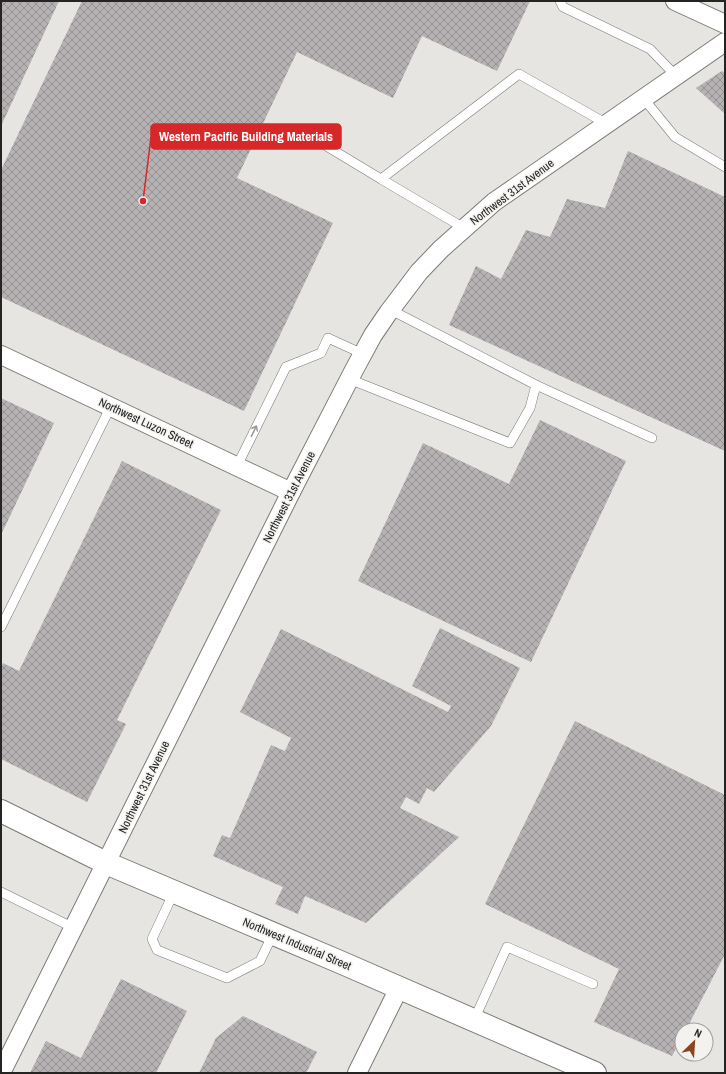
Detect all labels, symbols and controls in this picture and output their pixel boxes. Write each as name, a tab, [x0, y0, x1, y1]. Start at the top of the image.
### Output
callout: Western Pacific Building Materials	[151, 124, 341, 149]
text: Western Pacific Building Materials	[159, 128, 333, 145]
street label: Northwest 31st Avenue	[467, 155, 557, 229]
street label: Northwest Luzon Street	[96, 394, 196, 452]
one-way arrow	[251, 425, 259, 437]
street label: Northwest 31st Avenue	[259, 448, 319, 546]
street label: Northwest 31st Avenue	[115, 738, 173, 836]
street label: Northwest Industrial Street	[240, 914, 354, 974]
north arrow	[674, 1022, 714, 1062]
text: N	[692, 1025, 704, 1041]

